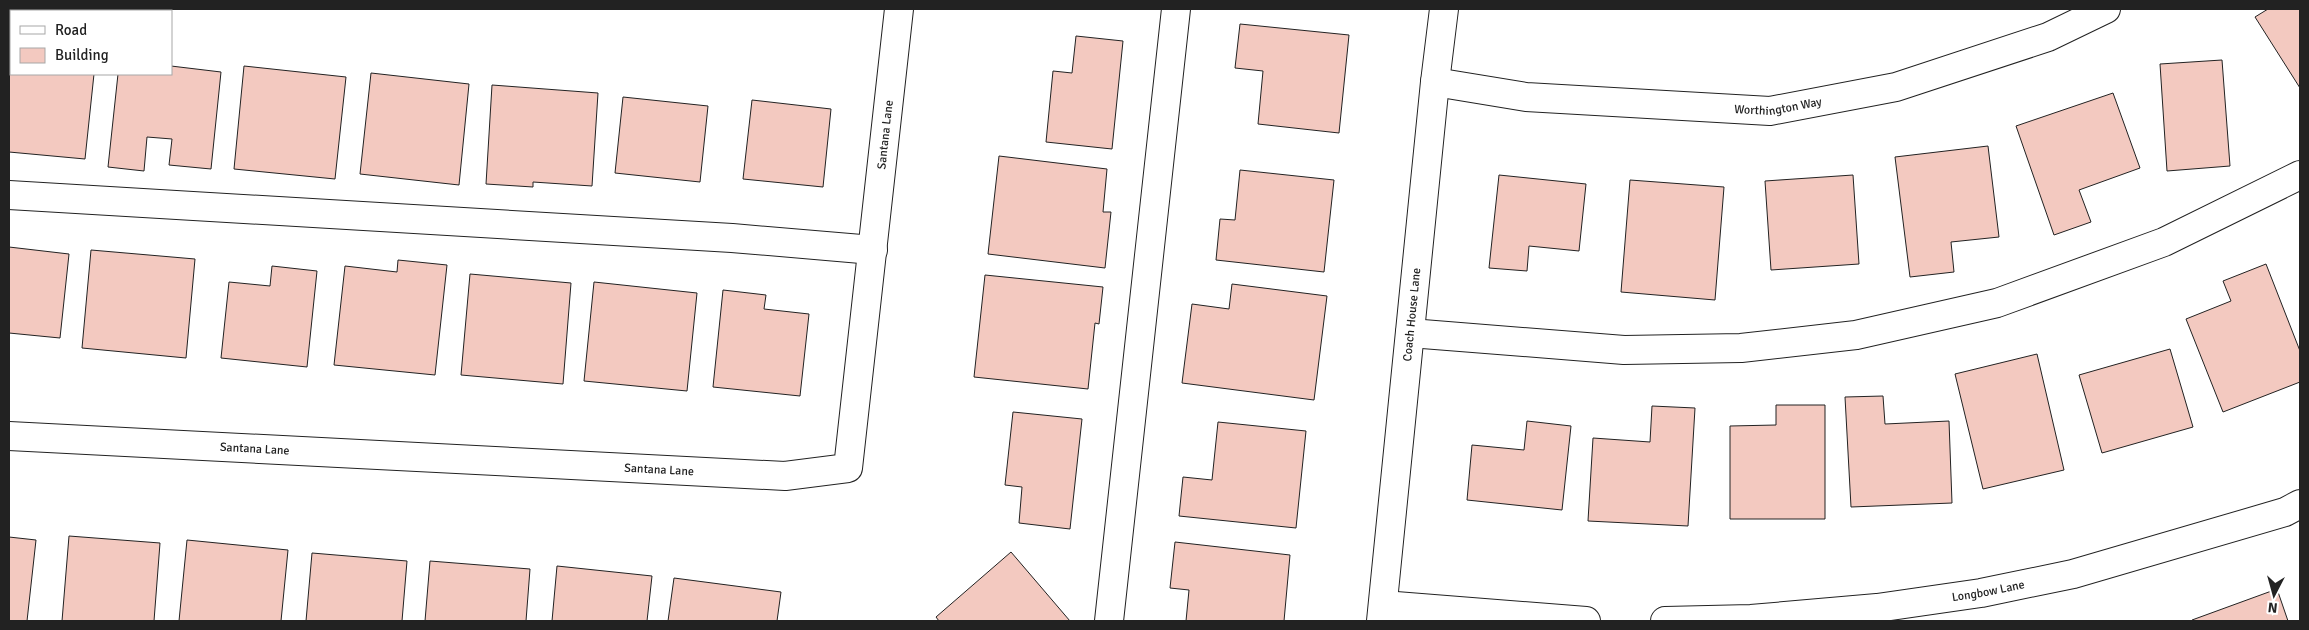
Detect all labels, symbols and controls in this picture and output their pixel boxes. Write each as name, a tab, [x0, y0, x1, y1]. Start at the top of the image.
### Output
legend	[10, 10, 172, 75]
text: Road	[55, 21, 87, 39]
text: Building	[55, 46, 109, 64]
street label: Worthington Way	[1734, 94, 1824, 119]
street label: Santana Lane	[874, 99, 897, 170]
street label: Coach House Lane	[1400, 267, 1424, 362]
street label: Santana Lane	[219, 440, 290, 458]
street label: Santana Lane	[624, 461, 694, 479]
north arrow	[2249, 570, 2299, 620]
street label: Longbow Lane	[1951, 577, 2026, 605]
text: N	[2267, 598, 2278, 616]

